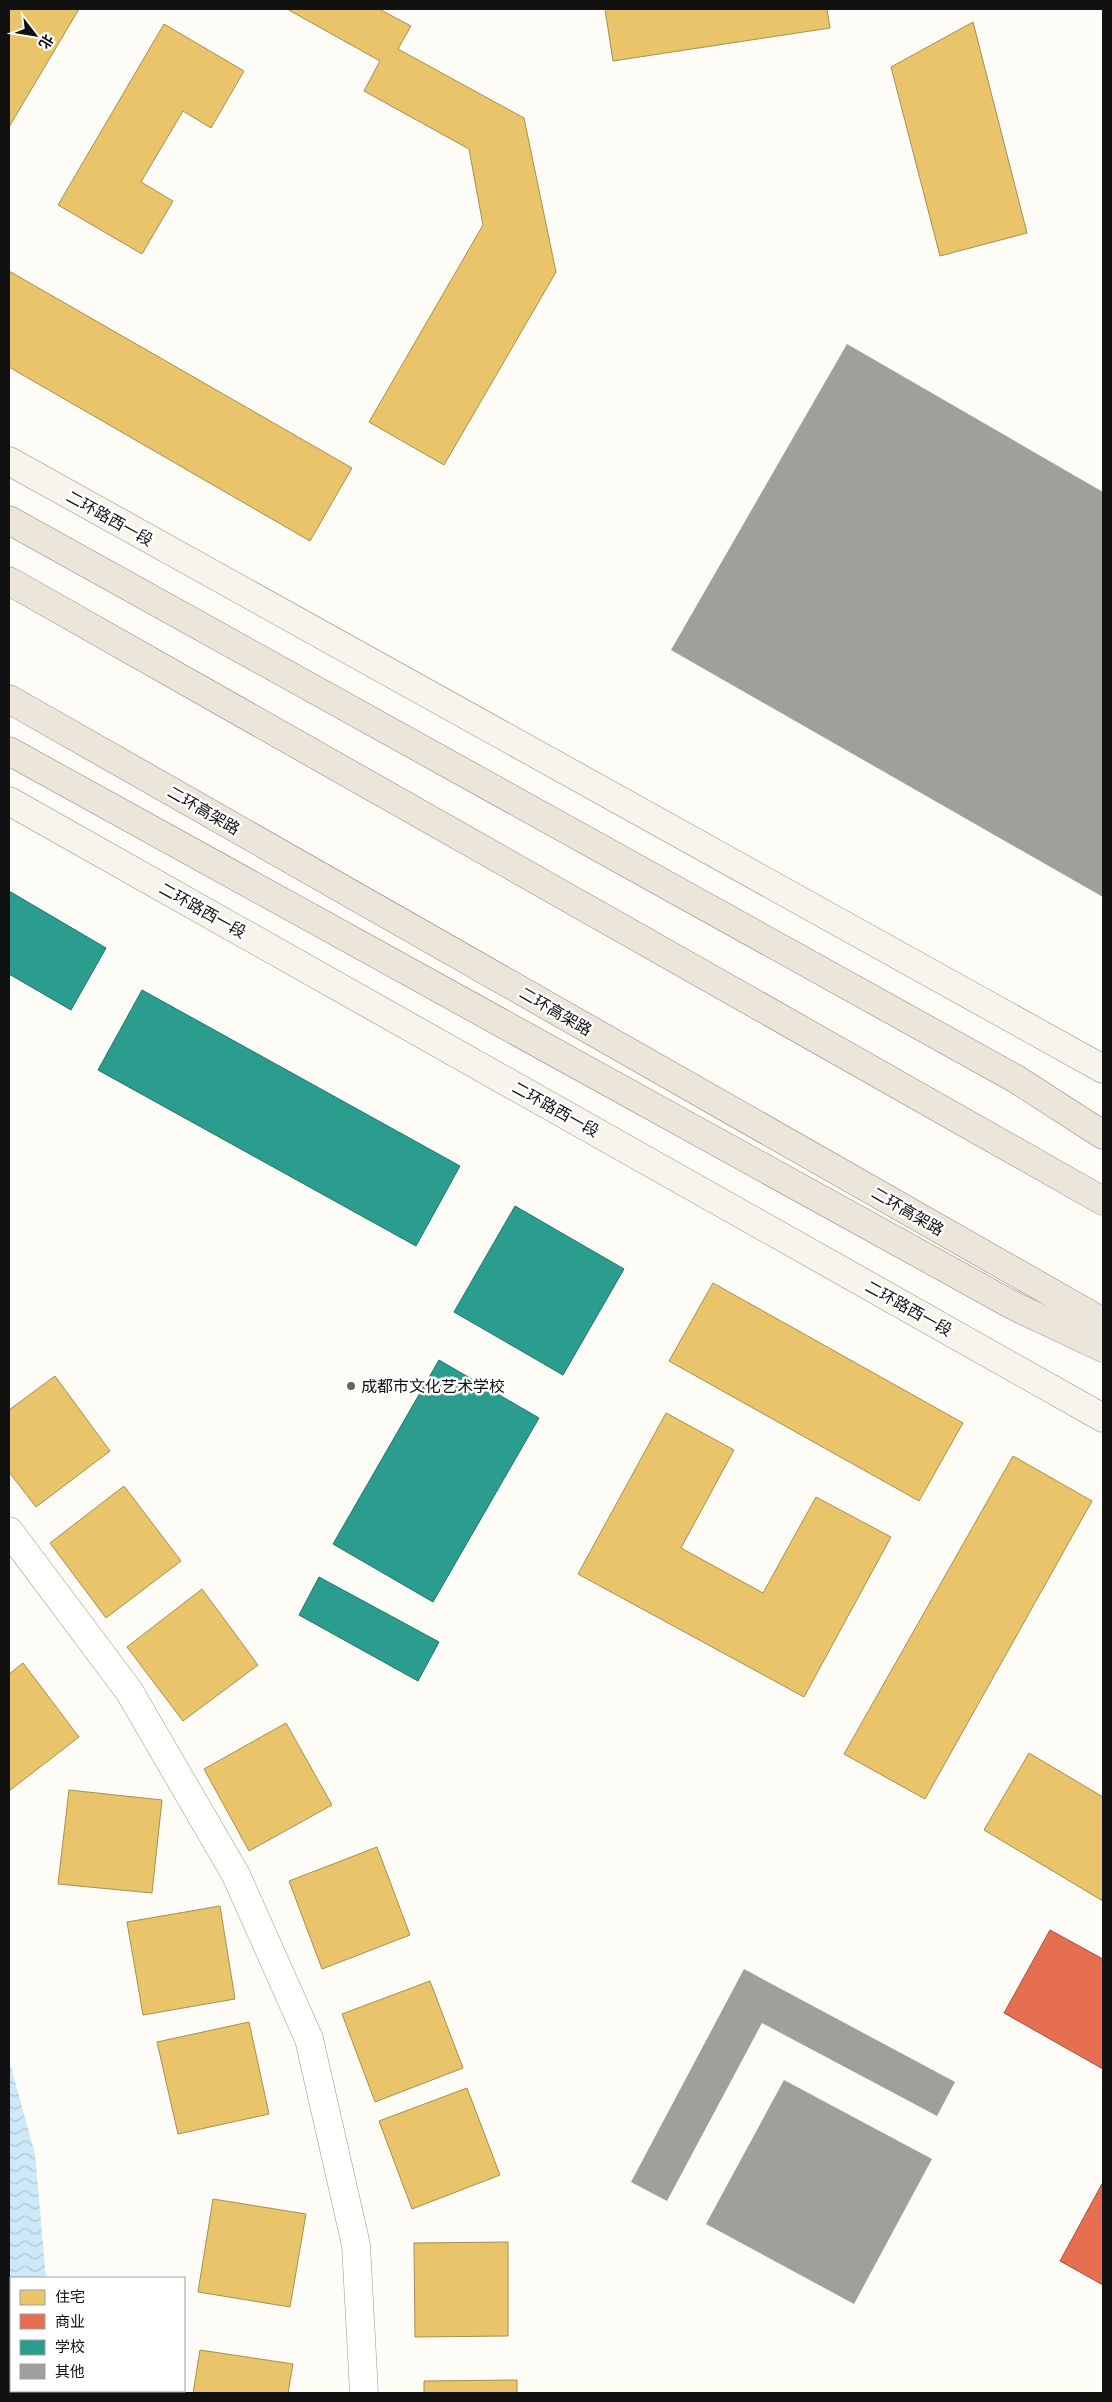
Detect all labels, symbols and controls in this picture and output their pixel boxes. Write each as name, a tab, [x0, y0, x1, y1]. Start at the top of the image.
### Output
north arrow	[10, 10, 60, 60]
text: 北	[35, 31, 57, 52]
street label: 二环路西一段	[63, 486, 157, 550]
street label: 二环高架路	[164, 781, 244, 839]
street label: 二环路西一段	[156, 878, 250, 942]
street label: 二环高架路	[516, 982, 596, 1040]
street label: 二环路西一段	[509, 1077, 603, 1141]
street label: 二环高架路	[868, 1182, 948, 1240]
street label: 二环路西一段	[862, 1276, 956, 1340]
place label: 成都市文化艺术学校	[361, 1376, 505, 1396]
marker: 成都市文化艺术学校	[345, 1380, 357, 1392]
legend	[10, 2277, 185, 2392]
text: 住宅	[55, 2287, 85, 2306]
text: 商业	[55, 2312, 85, 2331]
text: 学校	[55, 2337, 85, 2356]
text: 其他	[55, 2362, 85, 2381]

